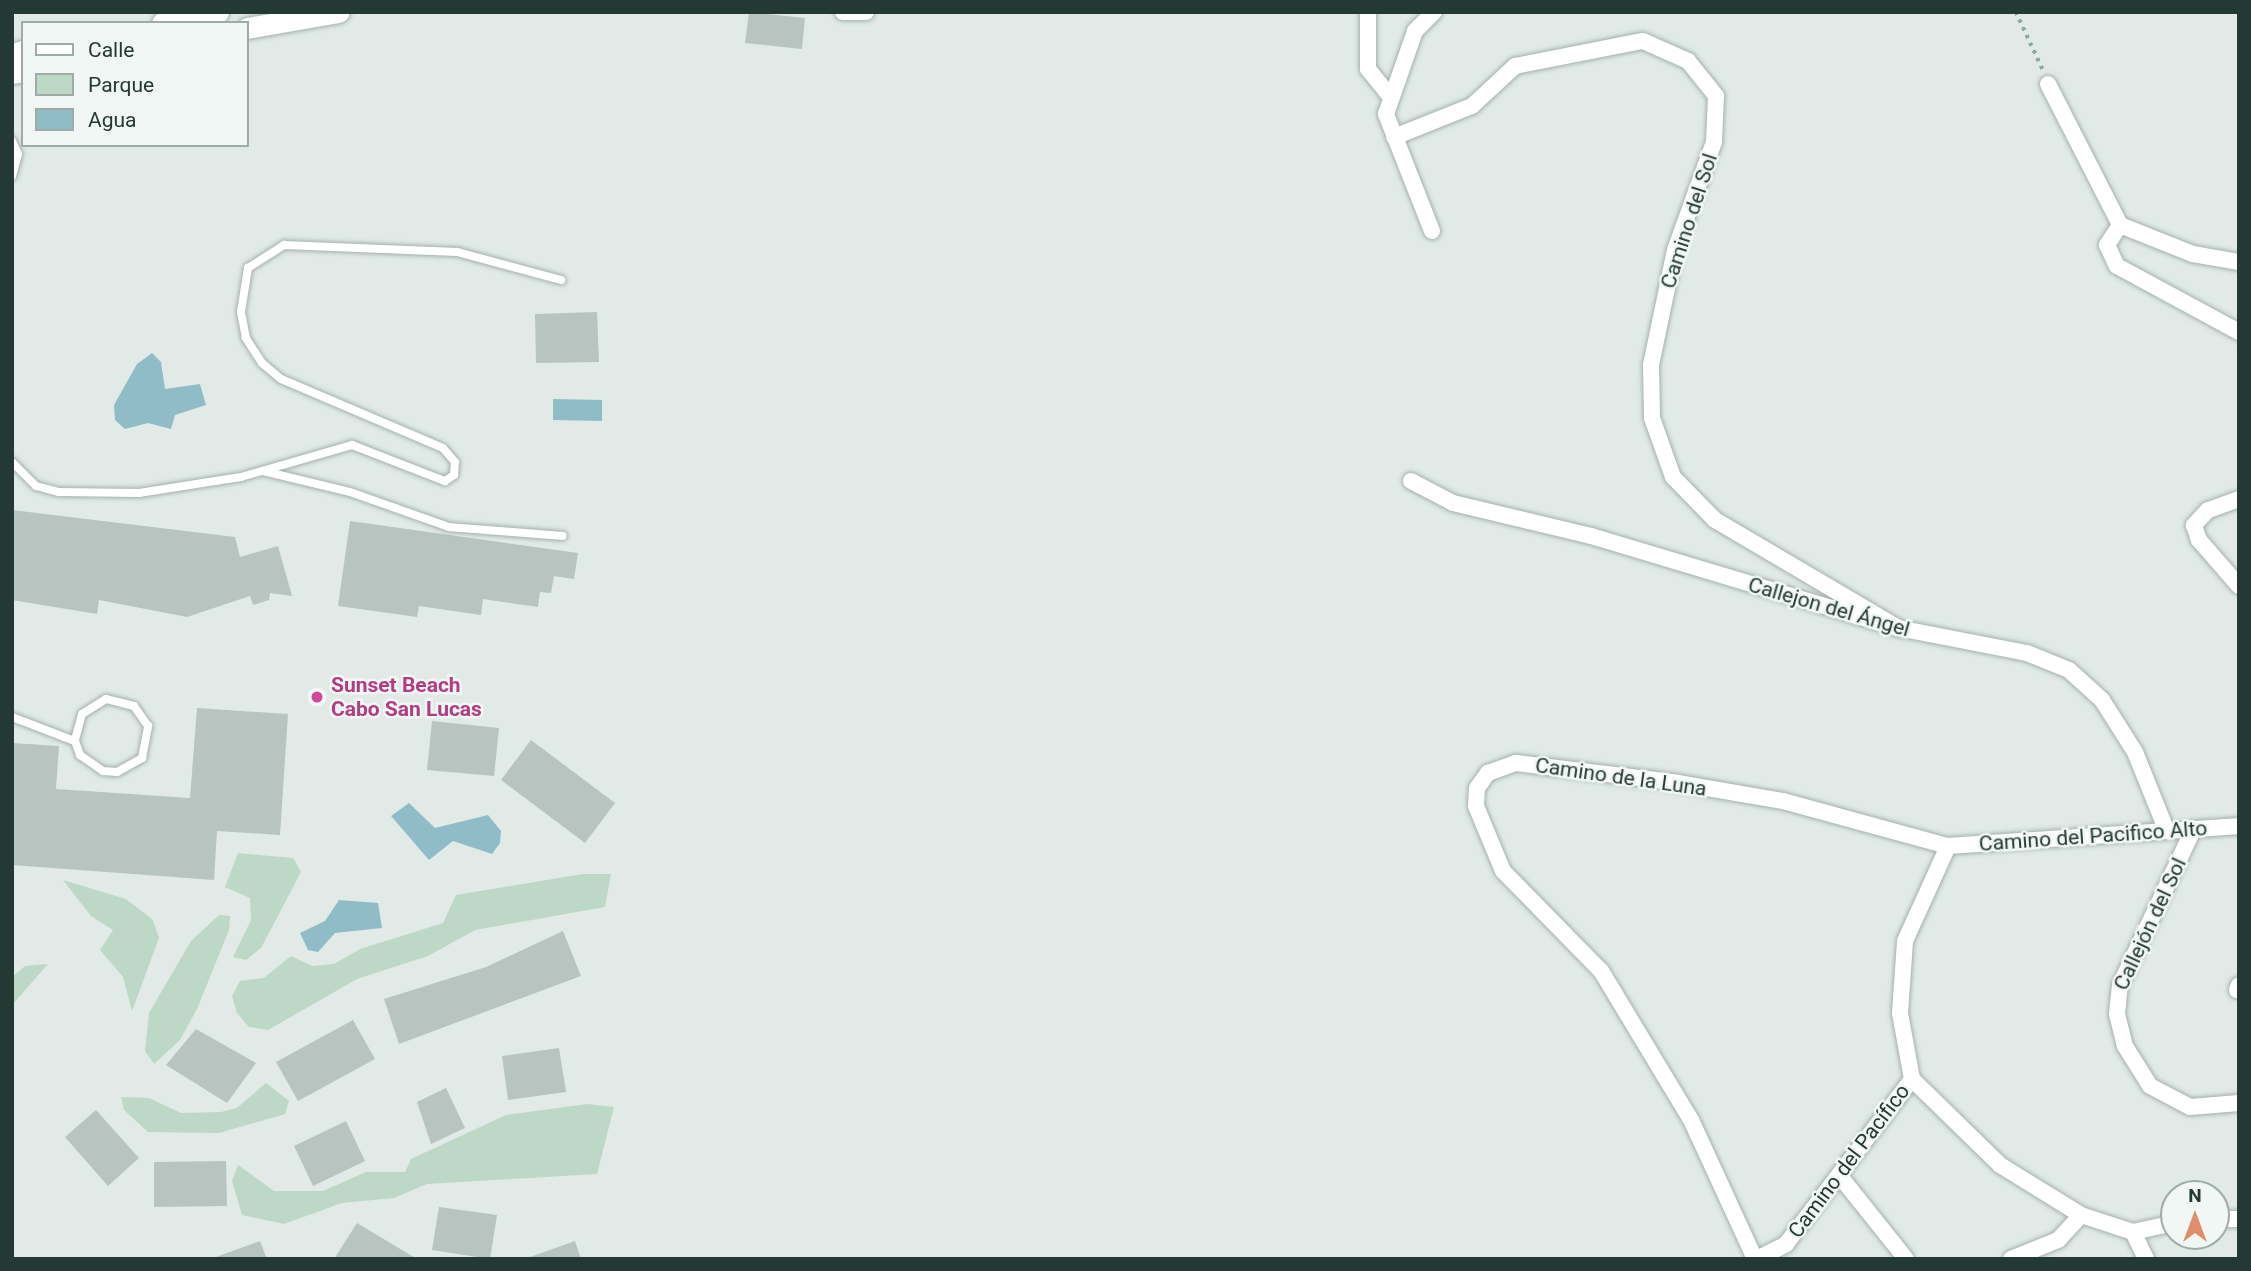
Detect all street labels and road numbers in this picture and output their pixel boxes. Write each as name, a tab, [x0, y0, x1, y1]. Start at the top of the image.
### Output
street label: Camino del Sol	[1655, 150, 1723, 292]
street label: Callejon del Ángel	[1745, 572, 1913, 642]
street label: Camino de la Luna	[1534, 752, 1708, 802]
street label: Camino del Pacifico Alto	[1978, 815, 2208, 857]
street label: Callejón del Sol	[2108, 854, 2192, 994]
street label: Camino del Pacífico	[1783, 1079, 1915, 1243]

